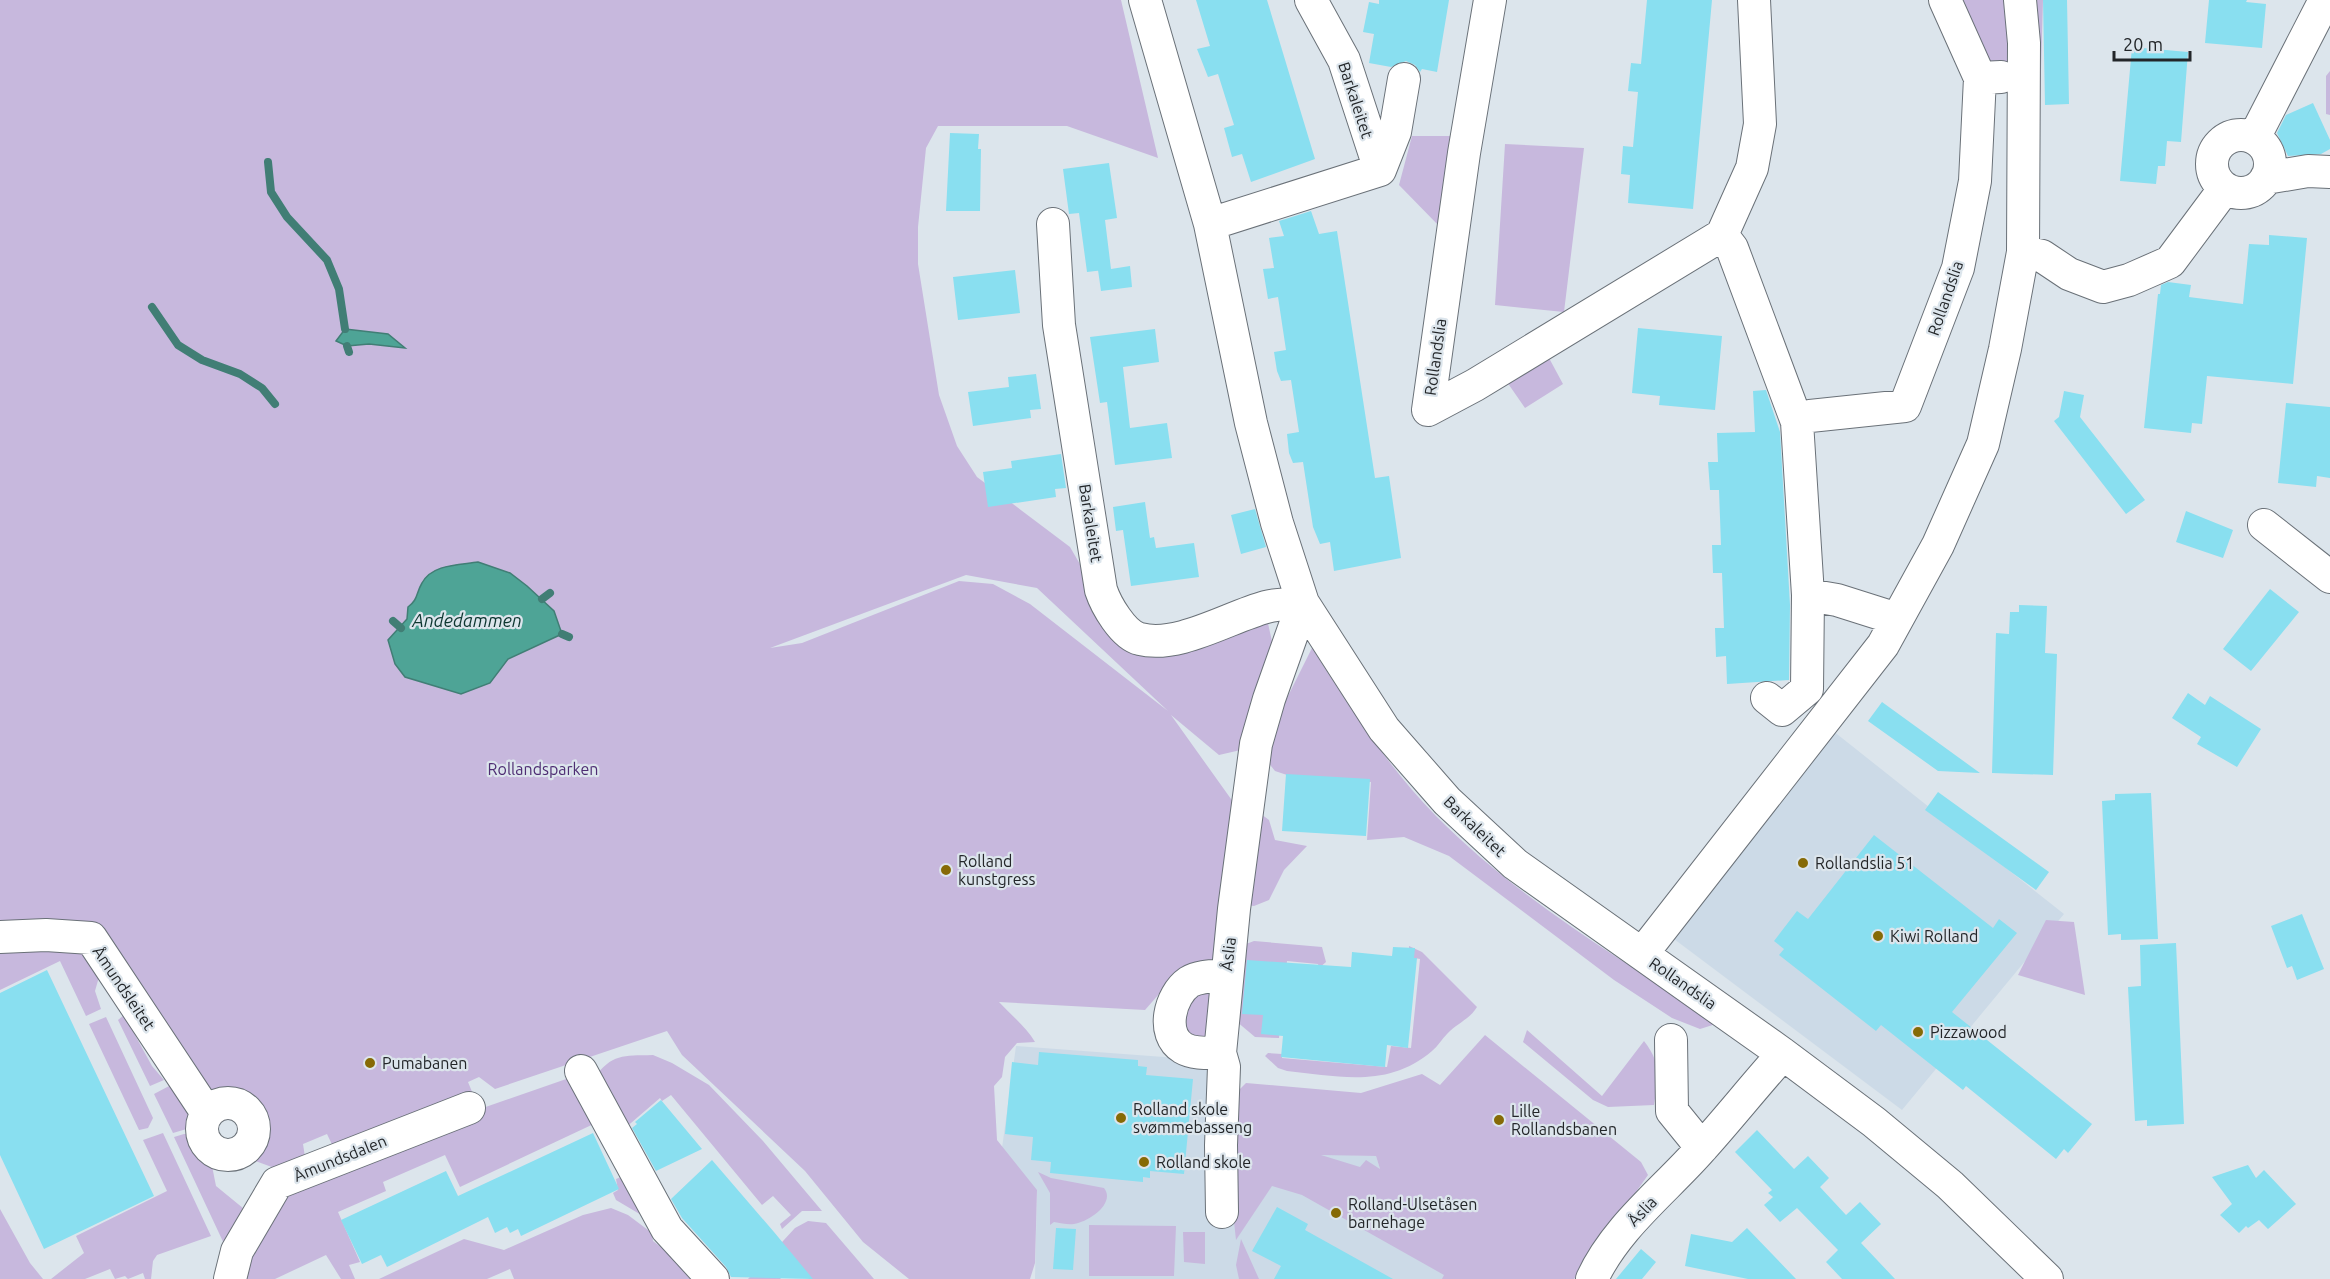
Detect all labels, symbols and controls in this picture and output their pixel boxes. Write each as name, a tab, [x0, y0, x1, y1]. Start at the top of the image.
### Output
scale bar	[2114, 24, 2190, 62]
text: 20 m	[2123, 34, 2163, 54]
street label: Barkaleitet	[1335, 60, 1377, 141]
street label: Rollandslia	[1924, 258, 1966, 338]
street label: Rollandslia	[1421, 317, 1449, 397]
street label: Barkaleitet	[1076, 483, 1106, 564]
water label: Andedammen	[411, 610, 522, 630]
park label: Rollandsparken	[488, 760, 598, 778]
street label: Barkaleitet	[1440, 792, 1510, 860]
place label: Rolland kunstgress	[958, 852, 1036, 888]
place label: Rollandslia 51	[1815, 854, 1914, 872]
marker: Rollandslia 51	[1796, 856, 1810, 870]
marker: Rolland kunstgress	[939, 863, 953, 877]
place label: Kiwi Rolland	[1890, 927, 1978, 945]
marker: Kiwi Rolland	[1871, 929, 1885, 943]
street label: Åslia	[1217, 936, 1239, 972]
street label: Åmundsleitet	[89, 943, 159, 1034]
street label: Rollandslia	[1646, 953, 1720, 1013]
place label: Pizzawood	[1930, 1023, 2007, 1041]
marker: Pizzawood	[1911, 1025, 1925, 1039]
place label: Pumabanen	[382, 1054, 467, 1072]
marker: Pumabanen	[363, 1056, 377, 1070]
place label: Rolland skole svømmebasseng	[1133, 1100, 1252, 1136]
place label: Lille Rollandsbanen	[1511, 1102, 1617, 1138]
marker: Rolland skole svømmebasseng	[1114, 1111, 1128, 1125]
marker: Lille Rollandsbanen	[1492, 1113, 1506, 1127]
street label: Åmundsdalen	[291, 1131, 389, 1185]
place label: Rolland skole	[1156, 1153, 1251, 1171]
marker: Rolland skole	[1137, 1155, 1151, 1169]
street label: Åslia	[1624, 1193, 1660, 1229]
place label: Rolland-Ulsetåsen barnehage	[1348, 1195, 1477, 1231]
marker: Rolland-Ulsetåsen barnehage	[1329, 1206, 1343, 1220]

